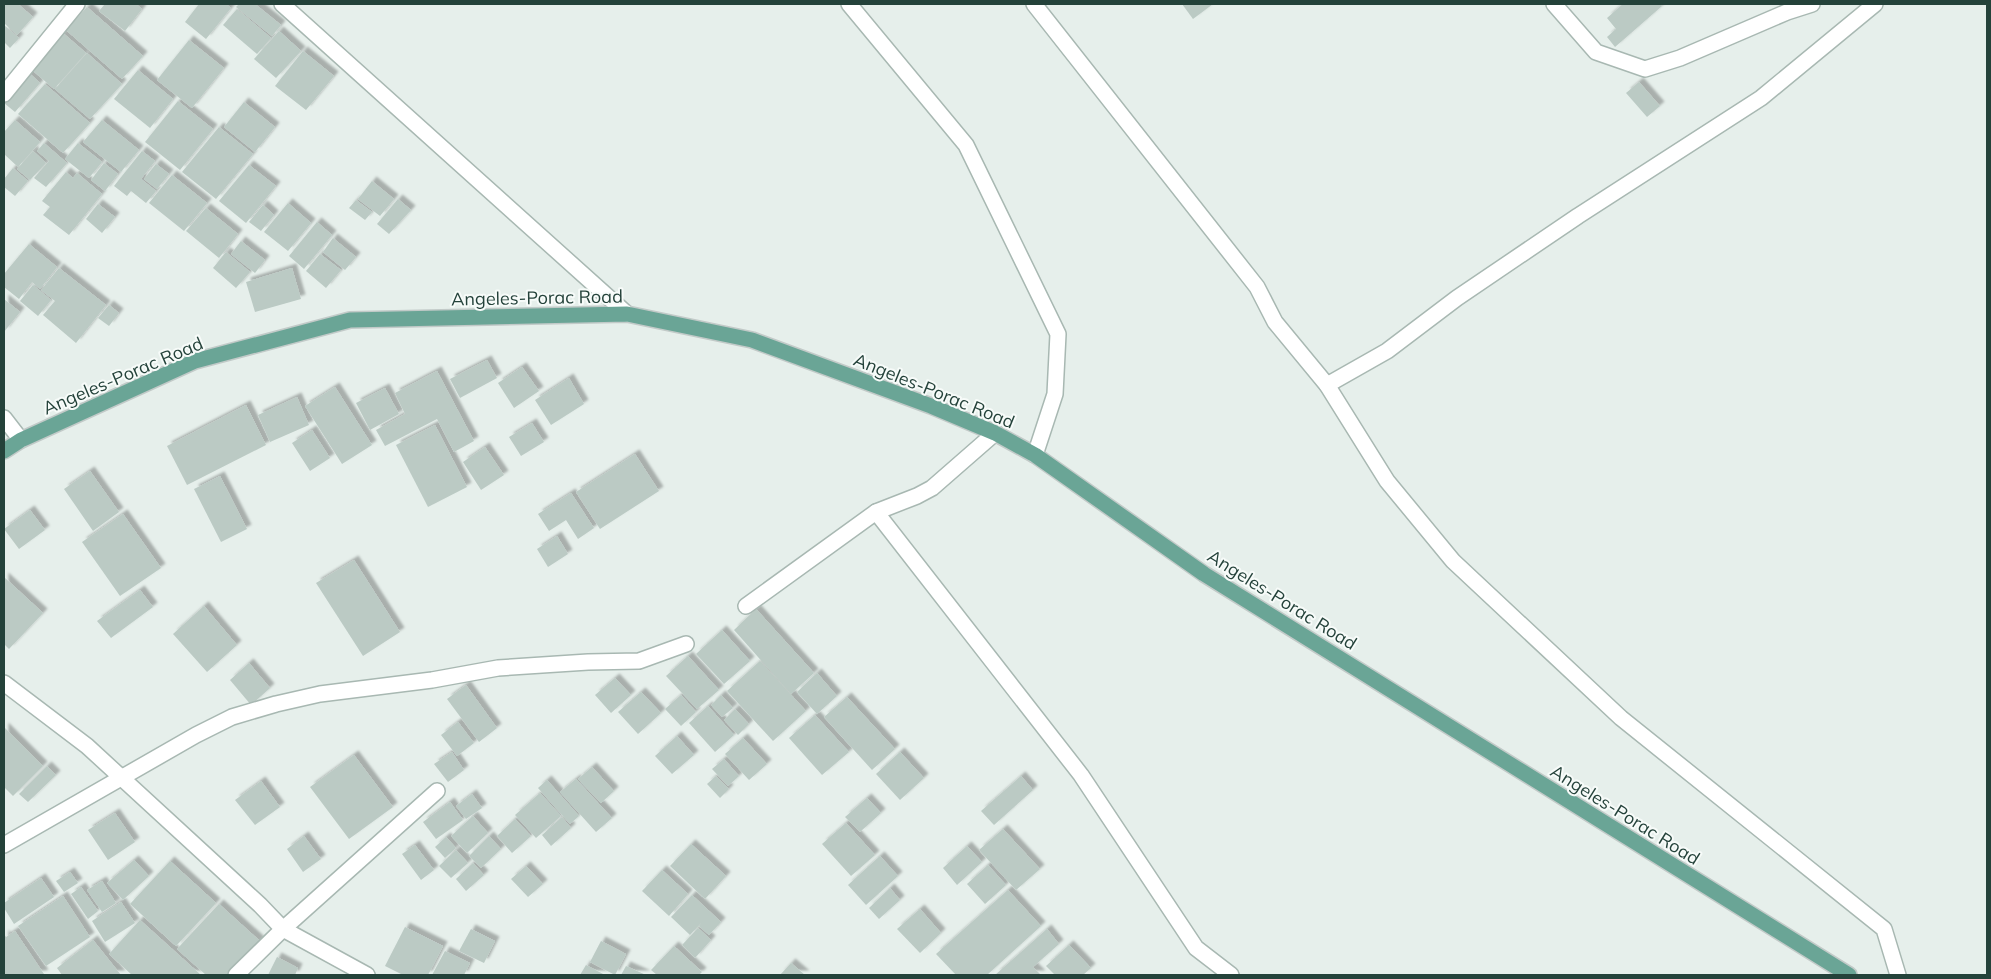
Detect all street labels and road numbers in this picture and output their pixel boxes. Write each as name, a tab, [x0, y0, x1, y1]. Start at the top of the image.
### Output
street label: Angeles-Porac Road	[451, 285, 623, 310]
street label: Angeles-Porac Road	[39, 331, 206, 420]
street label: Angeles-Porac Road	[850, 348, 1018, 433]
street label: Angeles-Porac Road	[1203, 544, 1361, 655]
street label: Angeles-Porac Road	[1546, 759, 1704, 870]

